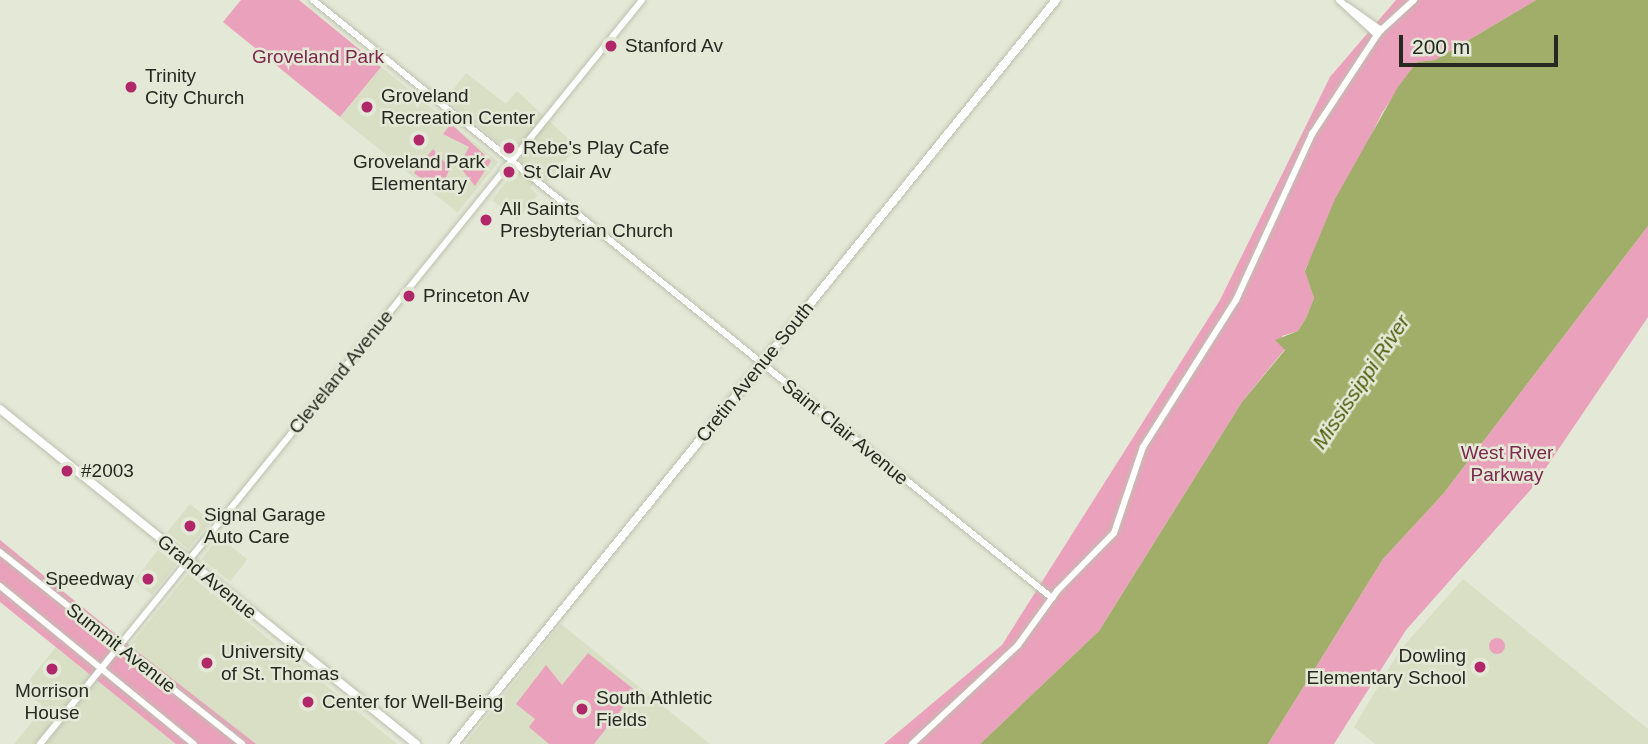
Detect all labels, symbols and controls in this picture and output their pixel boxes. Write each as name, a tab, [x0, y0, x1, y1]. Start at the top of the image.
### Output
scale bar	[1403, 21, 1562, 65]
place label: Stanford Av	[625, 35, 724, 57]
text: 200 m	[1412, 35, 1470, 58]
marker: Stanford Av	[603, 38, 619, 54]
park label: Groveland Park	[252, 46, 384, 68]
place label: Trinity City Church	[145, 65, 244, 109]
marker: Trinity City Church	[123, 79, 139, 95]
place label: Groveland Recreation Center	[381, 85, 535, 129]
marker: Groveland Recreation Center	[359, 99, 375, 115]
marker: Groveland Park Elementary	[411, 132, 427, 148]
place label: Rebe's Play Cafe	[523, 137, 669, 159]
marker: Rebe's Play Cafe	[501, 140, 517, 156]
place label: Groveland Park Elementary	[353, 151, 485, 195]
place label: St Clair Av	[523, 161, 612, 183]
marker: St Clair Av	[501, 164, 517, 180]
place label: All Saints Presbyterian Church	[500, 198, 673, 242]
marker: All Saints Presbyterian Church	[478, 212, 494, 228]
place label: Princeton Av	[423, 285, 530, 307]
marker: Princeton Av	[401, 288, 417, 304]
street label: Cretin Avenue South	[691, 297, 819, 447]
street label: Cleveland Avenue	[284, 305, 398, 439]
water label: Mississippi River	[1307, 310, 1415, 454]
street label: Saint Clair Avenue	[777, 374, 913, 490]
park label: West River Parkway	[1461, 442, 1553, 486]
place label: #2003	[81, 460, 134, 482]
marker: #2003	[59, 463, 75, 479]
place label: Signal Garage Auto Care	[204, 504, 325, 548]
marker: Signal Garage Auto Care	[182, 518, 198, 534]
street label: Grand Avenue	[152, 530, 262, 624]
place label: Speedway	[45, 568, 134, 590]
marker: Speedway	[140, 571, 156, 587]
street label: Summit Avenue	[61, 598, 181, 698]
place label: University of St. Thomas	[221, 641, 339, 685]
place label: Dowling Elementary School	[1307, 645, 1466, 689]
marker: University of St. Thomas	[199, 655, 215, 671]
marker: Dowling Elementary School	[1472, 659, 1488, 675]
marker: Morrison House	[44, 661, 60, 677]
place label: Morrison House	[15, 680, 89, 724]
place label: South Athletic Fields	[596, 687, 713, 731]
place label: Center for Well-Being	[322, 691, 503, 713]
marker: Center for Well-Being	[300, 694, 316, 710]
marker: South Athletic Fields	[574, 701, 590, 717]

